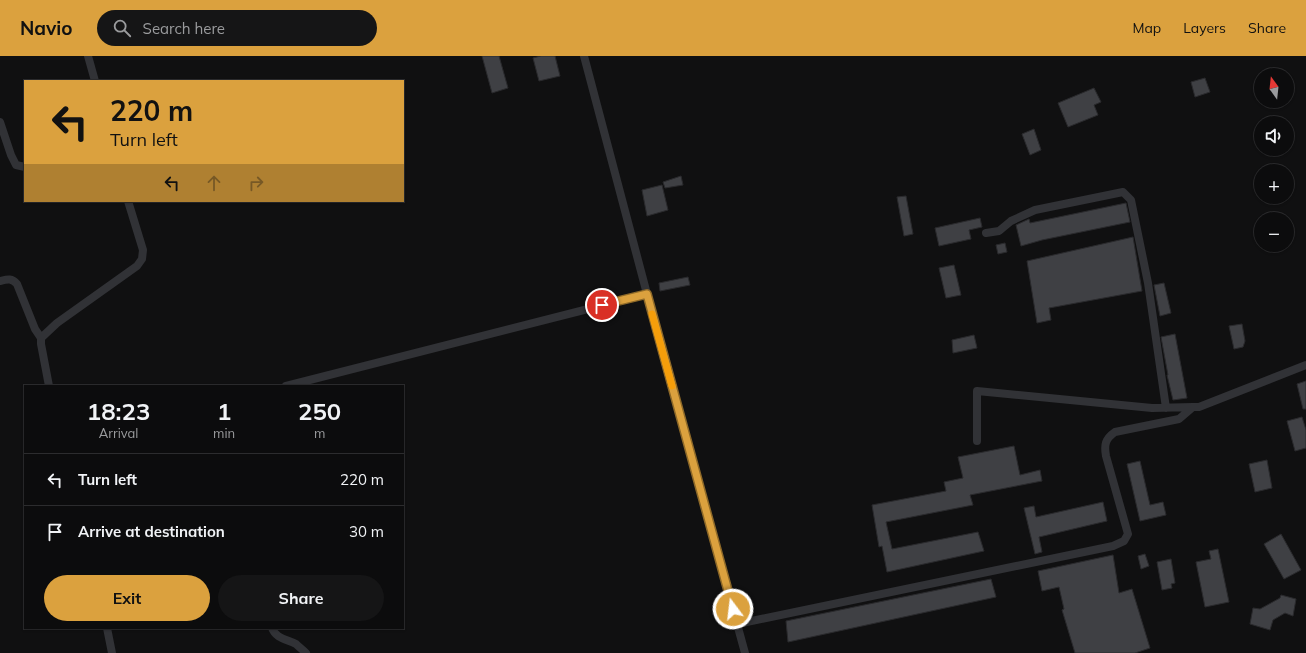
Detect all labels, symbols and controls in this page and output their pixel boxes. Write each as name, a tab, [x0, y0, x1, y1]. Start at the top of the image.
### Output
search box	[97, 10, 377, 46]
text: Navio	[20, 16, 73, 40]
icon: search	[111, 17, 133, 39]
text: Search here	[143, 19, 225, 38]
text: Map	[1132, 19, 1161, 37]
text: Layers	[1183, 19, 1226, 37]
text: Share	[1248, 19, 1286, 37]
north arrow	[1254, 68, 1294, 108]
map controls	[1254, 68, 1294, 252]
text: 220 m	[110, 93, 193, 128]
icon: left	[44, 96, 96, 148]
button: sound	[1254, 116, 1294, 156]
text: Turn left	[110, 128, 178, 151]
button: +	[1254, 164, 1294, 204]
icon: left	[161, 172, 183, 194]
icon: ahead	[203, 172, 225, 194]
icon: right	[245, 172, 267, 194]
button: −	[1254, 212, 1294, 252]
pin	[585, 288, 619, 322]
icon: arrive	[591, 294, 613, 316]
text: 18:23	[87, 396, 150, 426]
text: 1	[217, 396, 231, 426]
text: 250	[298, 396, 341, 426]
text: Arrival	[99, 425, 138, 441]
text: min	[213, 425, 235, 441]
text: m	[314, 425, 325, 441]
icon: left	[44, 469, 66, 491]
text: Turn left	[78, 470, 137, 489]
text: 220 m	[340, 470, 384, 489]
icon: arrive	[44, 521, 66, 543]
text: Arrive at destination	[78, 522, 225, 541]
text: 30 m	[349, 522, 384, 541]
button: Exit	[44, 575, 210, 621]
button: Share	[218, 575, 384, 621]
position arrow	[712, 588, 754, 630]

